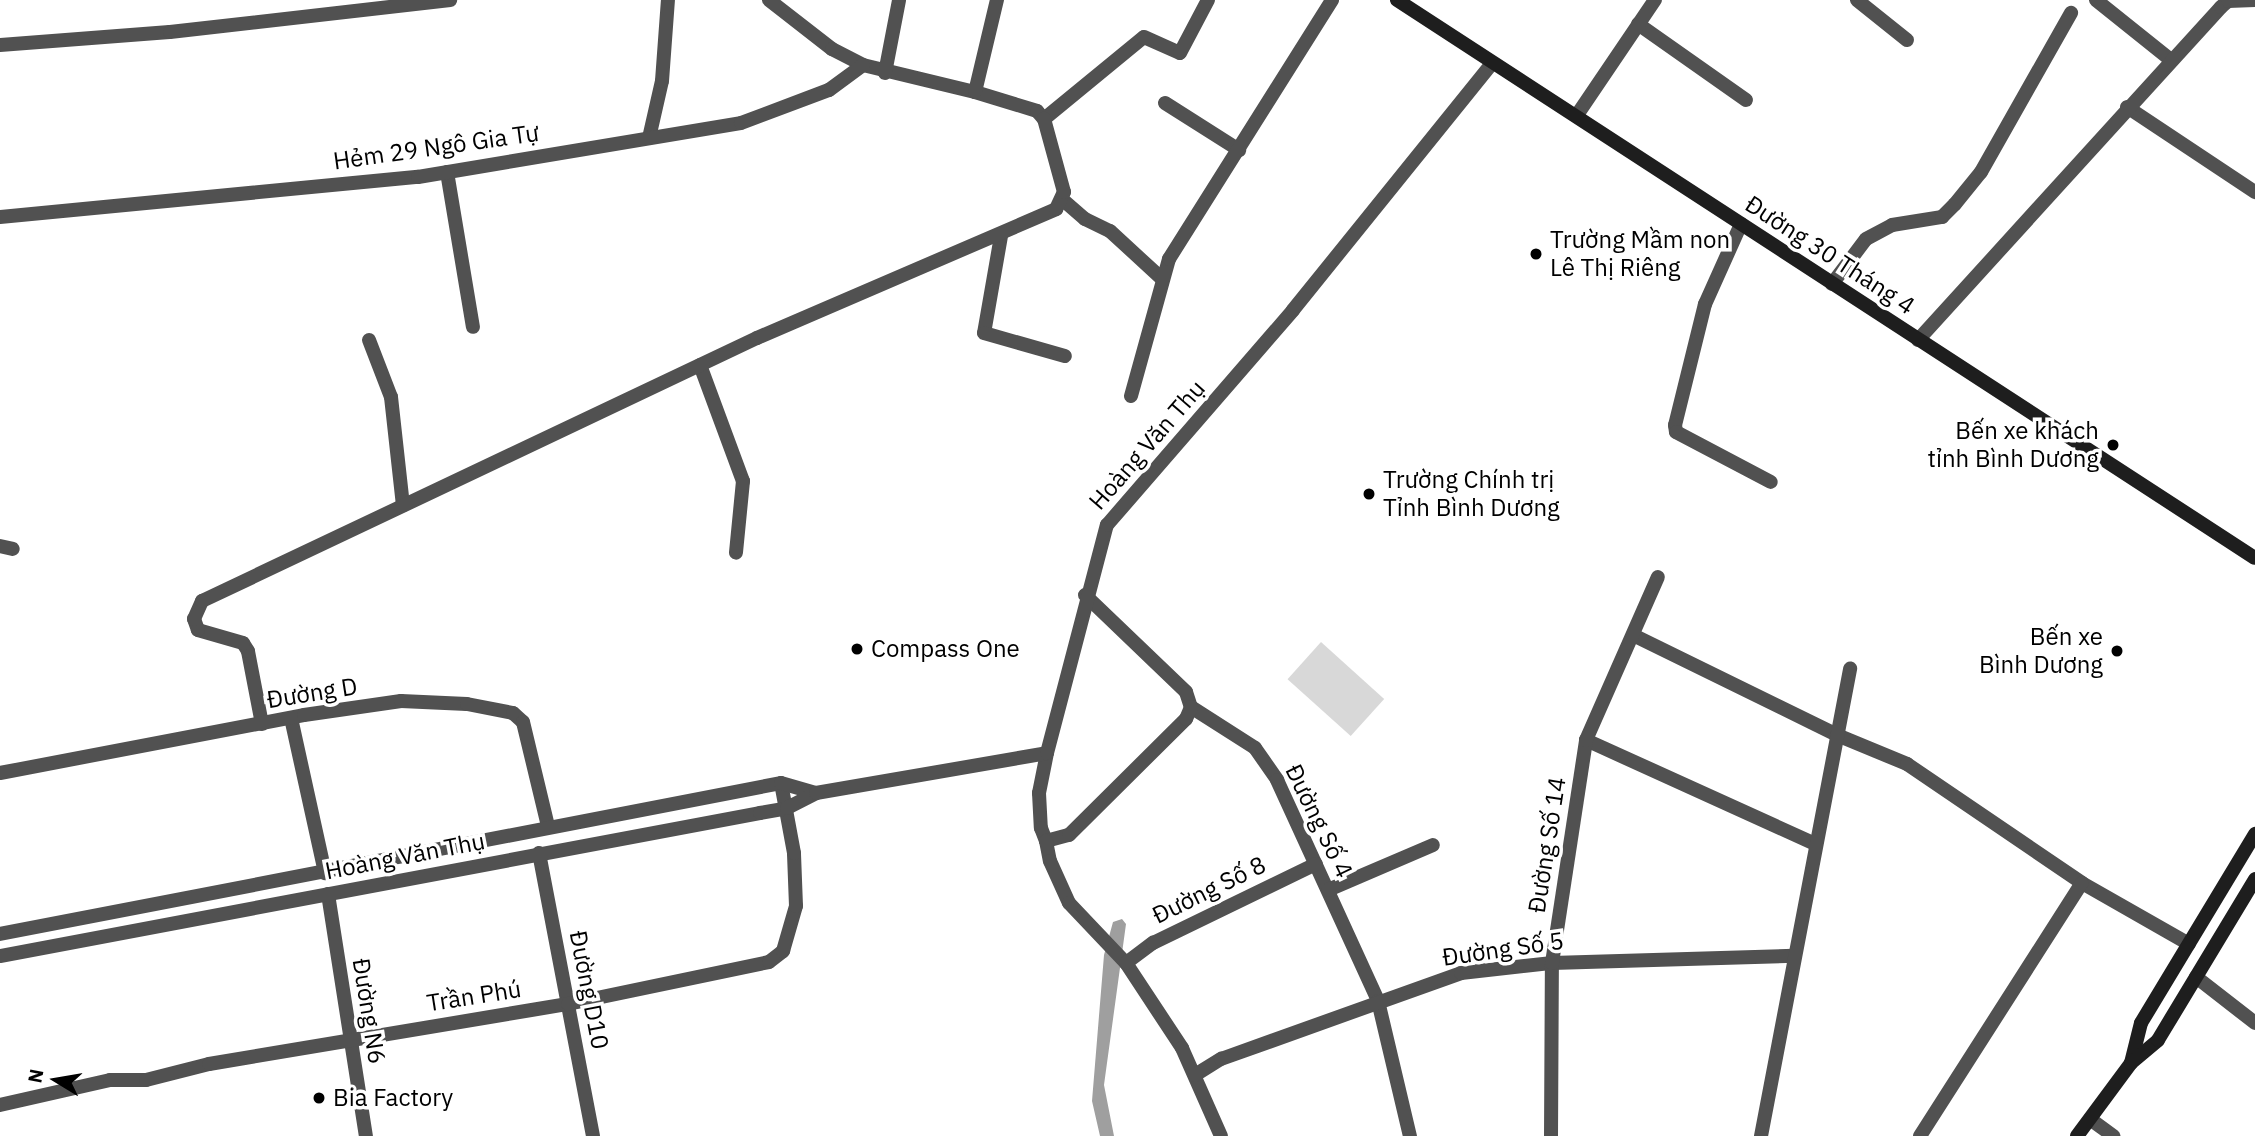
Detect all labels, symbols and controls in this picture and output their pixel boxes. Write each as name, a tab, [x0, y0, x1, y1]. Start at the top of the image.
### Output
street label: Hẻm 29 Ngô Gia Tự	[331, 118, 541, 176]
street label: Đường 30 Tháng 4	[1740, 189, 1920, 321]
place label: Trường Mầm non Lê Thị Riêng	[1550, 226, 1730, 282]
marker: Trường Mầm non Lê Thị Riêng	[1528, 246, 1544, 262]
street label: Hoàng Văn Thụ	[1083, 374, 1211, 516]
place label: Bến xe khách tỉnh Bình Dương	[1928, 417, 2099, 473]
marker: Bến xe khách tỉnh Bình Dương	[2105, 437, 2121, 453]
place label: Trường Chính trị Tỉnh Bình Dương	[1383, 466, 1560, 522]
marker: Trường Chính trị Tỉnh Bình Dương	[1361, 486, 1377, 502]
place label: Bến xe Bình Dương	[1979, 623, 2103, 679]
place label: Compass One	[871, 635, 1020, 663]
marker: Compass One	[849, 641, 865, 657]
marker: Bến xe Bình Dương	[2109, 643, 2125, 659]
street label: Đường D	[265, 672, 359, 714]
street label: Đường Số 4	[1279, 760, 1359, 882]
street label: Đường Số 14	[1522, 775, 1572, 915]
street label: Hoàng Văn Thụ	[323, 826, 487, 886]
street label: Đường Số 8	[1148, 850, 1270, 930]
street label: Đường Số 5	[1440, 926, 1566, 972]
street label: Đường D10	[563, 928, 615, 1052]
street label: Đường N6	[346, 956, 392, 1066]
street label: Trần Phú	[425, 974, 523, 1018]
north arrow	[21, 1045, 91, 1115]
text: N	[22, 1067, 48, 1085]
place label: Bia Factory	[333, 1084, 453, 1112]
marker: Bia Factory	[311, 1090, 327, 1106]

